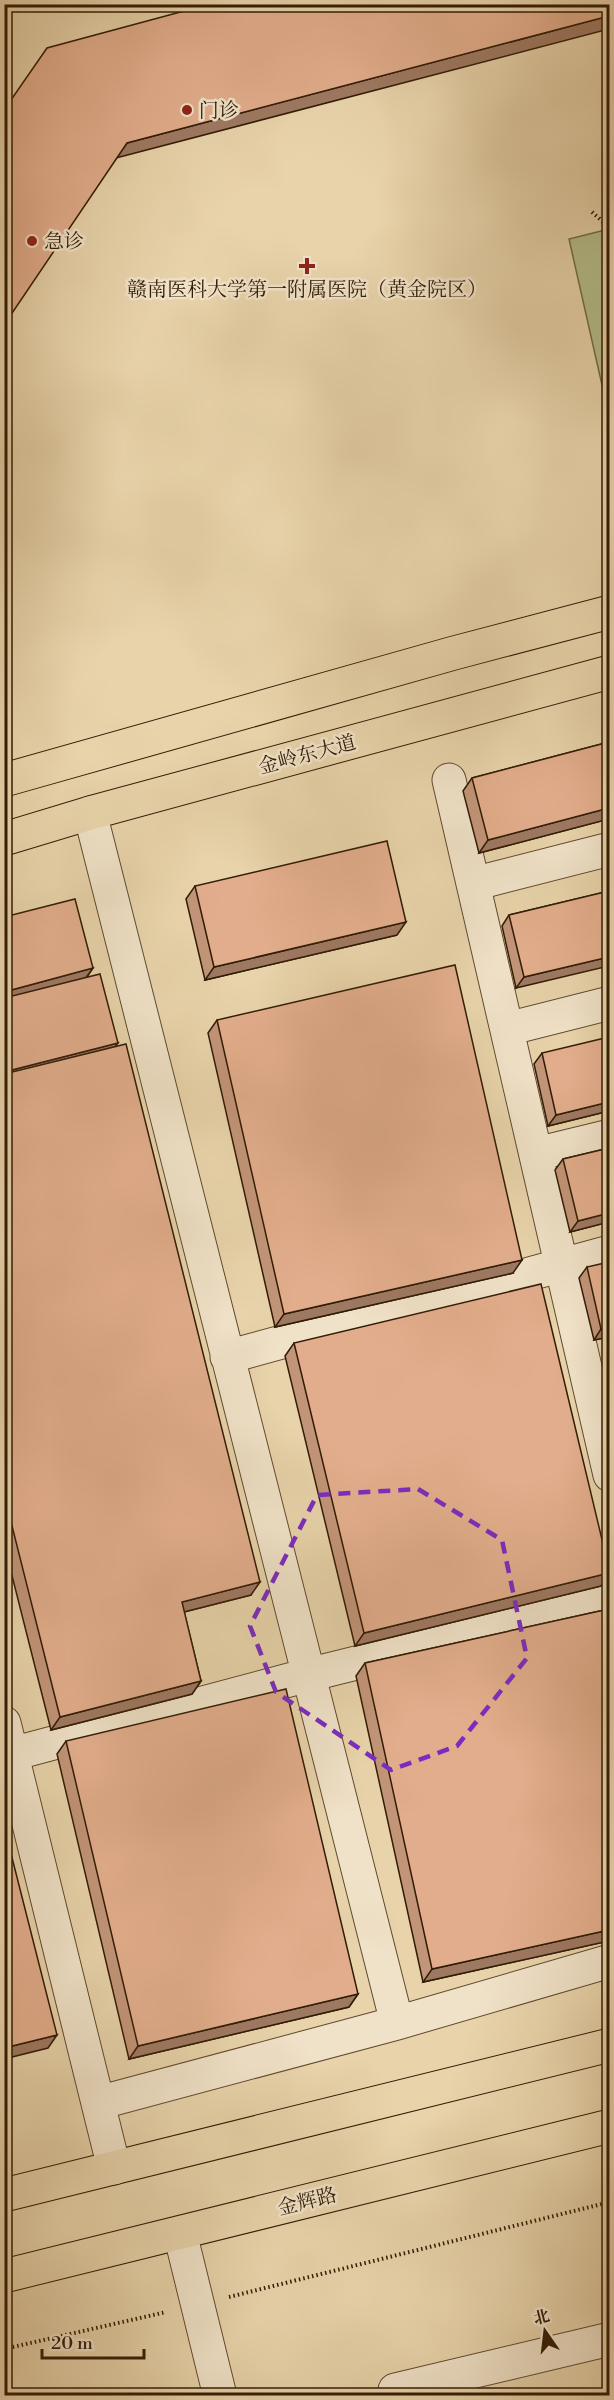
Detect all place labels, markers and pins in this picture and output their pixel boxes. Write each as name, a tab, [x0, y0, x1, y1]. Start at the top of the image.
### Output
place label: 门诊	[199, 99, 239, 124]
marker: 门诊	[180, 103, 194, 117]
place label: 急诊	[44, 230, 84, 255]
marker: 急诊	[25, 234, 39, 248]
marker: 赣南医科大学第一附属医院（黄金院区）	[298, 257, 316, 275]
place label: 赣南医科大学第一附属医院（黄金院区）	[127, 278, 487, 303]

